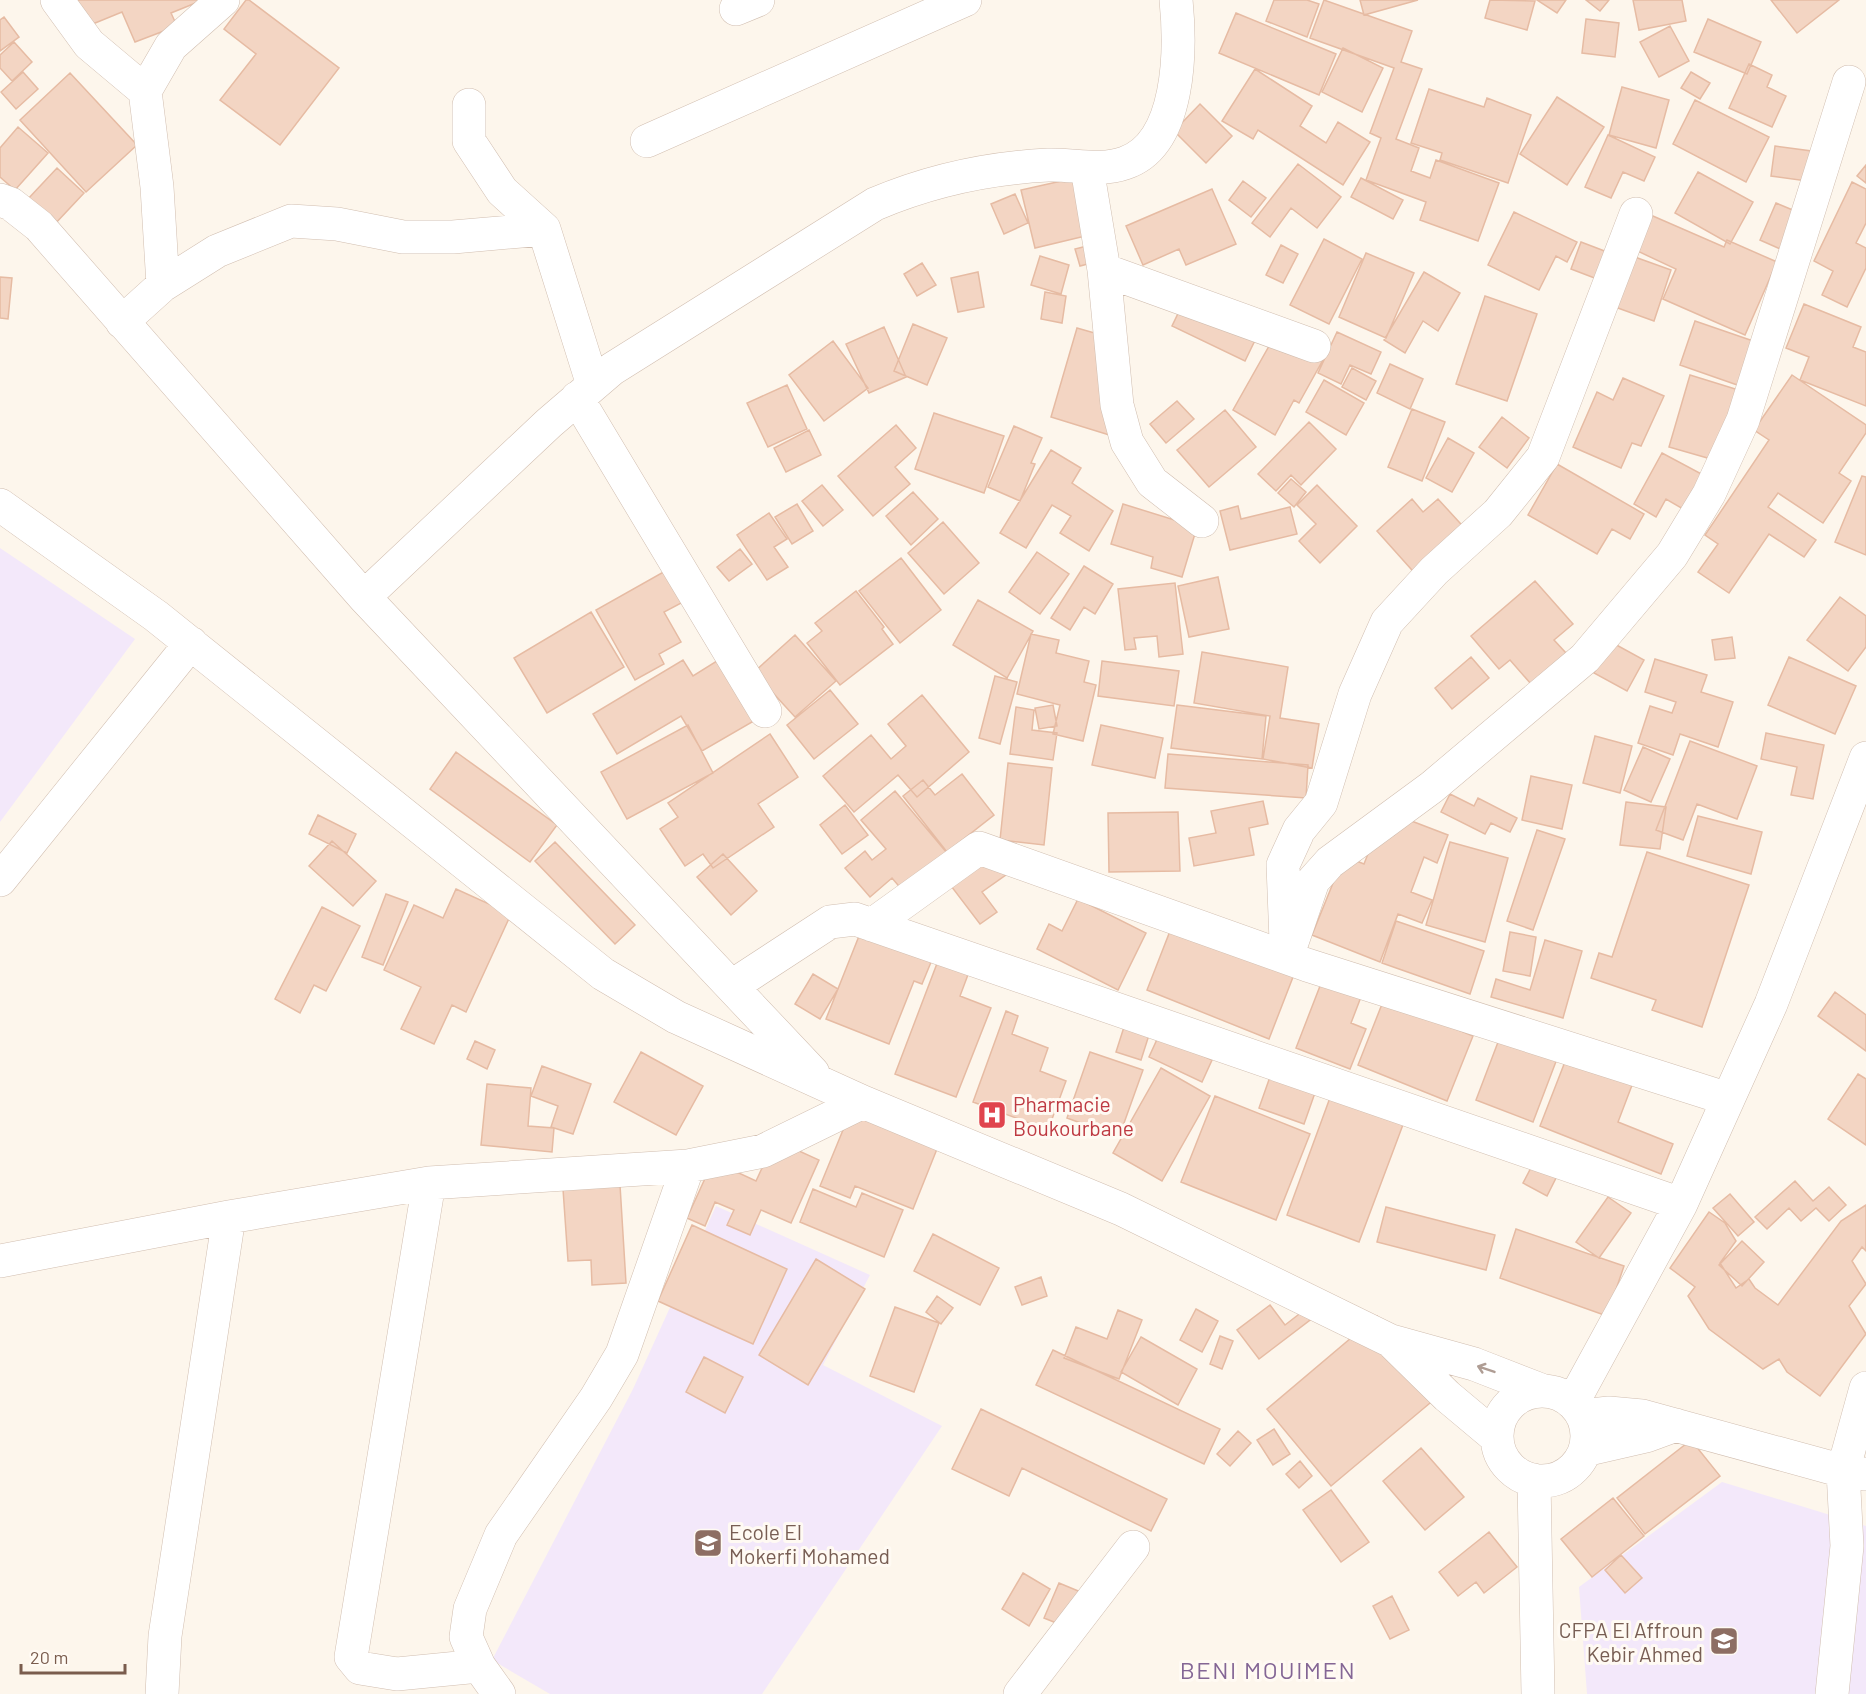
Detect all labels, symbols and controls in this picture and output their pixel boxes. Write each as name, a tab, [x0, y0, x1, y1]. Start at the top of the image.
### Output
place label: Pharmacie Boukourbane	[1013, 1091, 1134, 1140]
hospital icon: Pharmacie Boukourbane	[976, 1099, 1008, 1131]
one-way arrow	[1477, 1362, 1496, 1373]
place label: Ecole El Mokerfi Mohamed	[729, 1519, 890, 1568]
school or university icon: Ecole El Mokerfi Mohamed	[692, 1527, 724, 1559]
place label: CFPA El Affroun Kebir Ahmed	[1559, 1617, 1703, 1666]
school or university icon: CFPA El Affroun Kebir Ahmed	[1708, 1625, 1740, 1657]
scale bar	[21, 1637, 124, 1675]
text: 20 m	[30, 1646, 68, 1668]
district label: BENI MOUIMEN	[1180, 1655, 1356, 1684]

